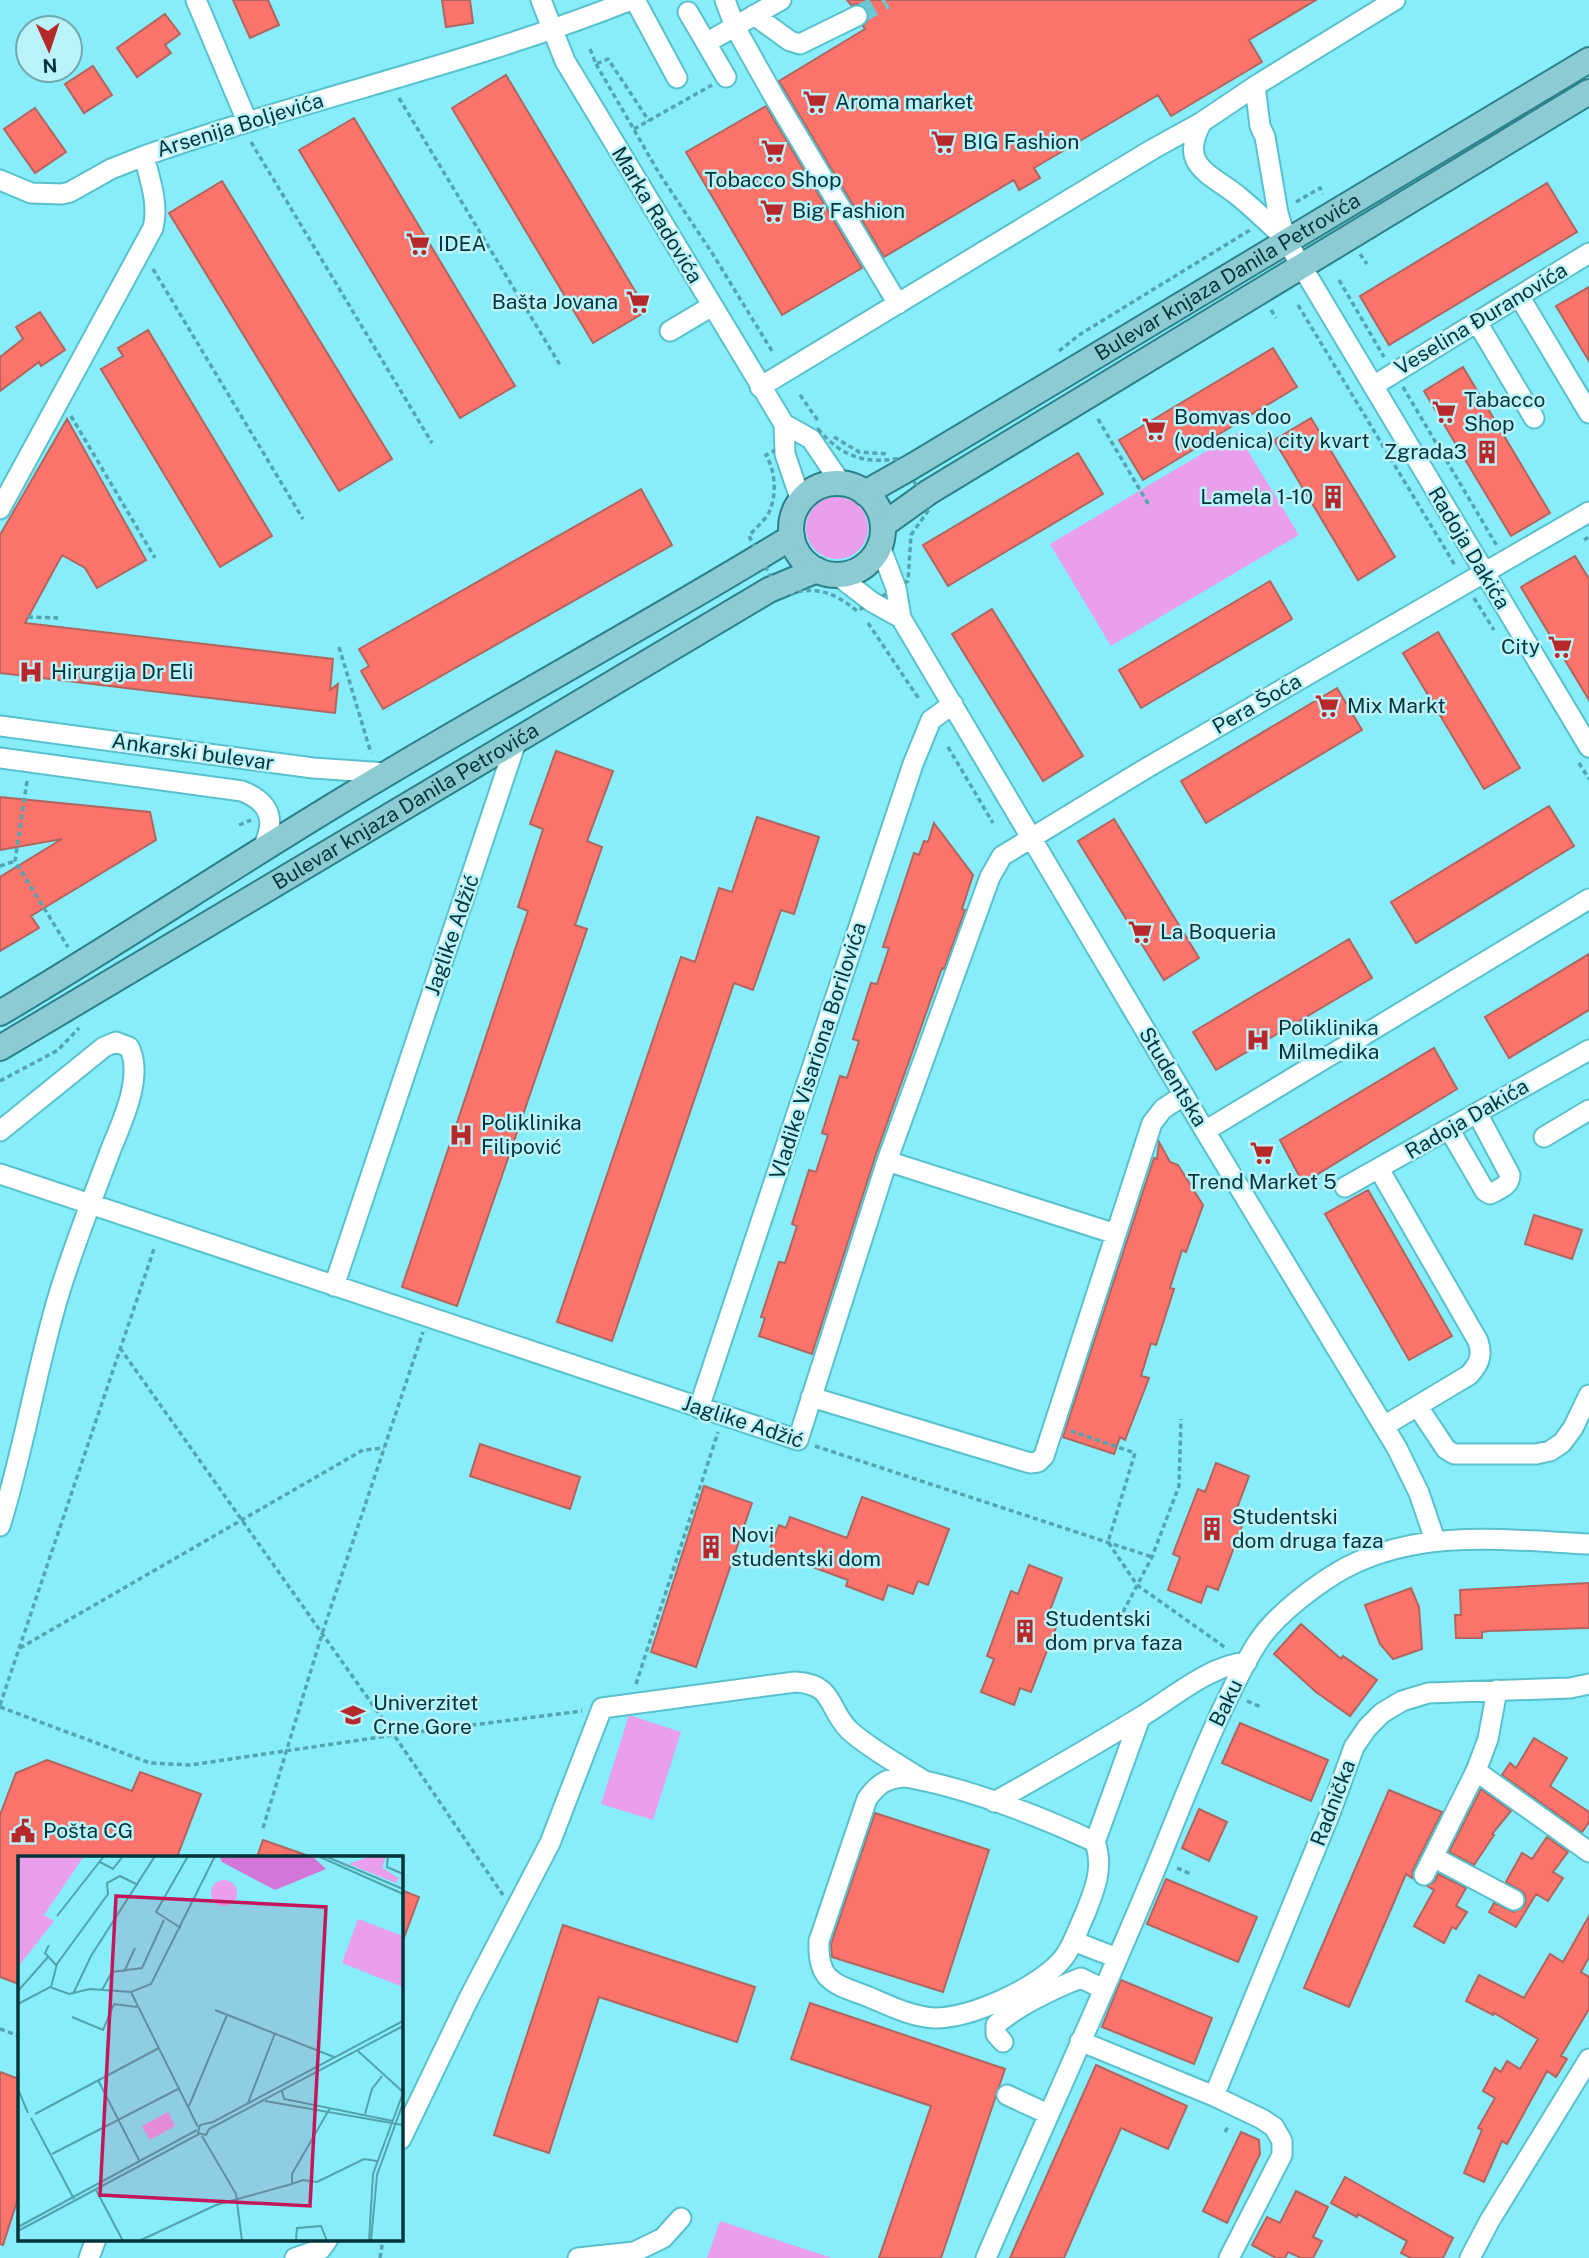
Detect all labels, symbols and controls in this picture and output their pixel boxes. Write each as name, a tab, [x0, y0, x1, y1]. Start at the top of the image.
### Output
north arrow	[14, 14, 84, 84]
text: N	[42, 55, 58, 77]
street label: Arsenija Boljevića	[153, 87, 326, 162]
supermarket icon: Aroma market	[801, 88, 829, 116]
place label: Aroma market	[835, 89, 974, 114]
supermarket icon: BIG Fashion	[929, 128, 957, 156]
place label: BIG Fashion	[963, 129, 1079, 154]
supermarket icon: Tobacco Shop	[759, 137, 787, 165]
street label: Marka Radovića	[607, 142, 708, 288]
place label: Tobacco Shop	[705, 167, 841, 192]
street label: Bulevar knjaza Danila Petrovića	[1090, 187, 1364, 366]
supermarket icon: Big Fashion	[758, 197, 786, 225]
place label: Big Fashion	[792, 198, 905, 223]
supermarket icon: IDEA	[404, 230, 432, 258]
place label: IDEA	[438, 231, 486, 256]
street label: Veselina Đuranovića	[1390, 257, 1572, 380]
supermarket icon: Bašta Jovana	[624, 288, 652, 316]
place label: Bašta Jovana	[492, 289, 618, 314]
place label: Tabacco Shop	[1464, 387, 1545, 436]
supermarket icon: Tabacco Shop	[1430, 398, 1458, 426]
place label: Bomvas doo (vodenica) city kvart	[1174, 404, 1370, 453]
supermarket icon: Bomvas doo (vodenica) city kvart	[1140, 415, 1168, 443]
building icon: Zgrada3	[1473, 438, 1501, 466]
place label: Zgrada3	[1384, 439, 1467, 464]
street label: Radoja Dakića	[1423, 482, 1516, 613]
building icon: Lamela 1-10	[1319, 483, 1347, 511]
place label: Lamela 1-10	[1200, 484, 1313, 509]
supermarket icon: City	[1546, 633, 1574, 661]
place label: City	[1501, 634, 1540, 659]
hospital icon: Hirurgija Dr Eli	[17, 658, 45, 686]
place label: Hirurgija Dr Eli	[51, 659, 193, 684]
street label: Pera Šoća	[1208, 668, 1306, 739]
supermarket icon: Mix Markt	[1313, 692, 1341, 720]
place label: Mix Markt	[1347, 693, 1446, 718]
street label: Bulevar knjaza Danila Petrovića	[268, 717, 543, 895]
street label: Ankarski bulevar	[110, 728, 276, 775]
street label: Jaglike Adžić	[419, 871, 484, 999]
supermarket icon: La Boqueria	[1126, 918, 1154, 946]
street label: Vladike Visariona Borilovića	[764, 919, 871, 1183]
place label: La Boqueria	[1160, 919, 1276, 944]
place label: Poliklinika Milmedika	[1278, 1015, 1379, 1064]
street label: Studentska	[1134, 1022, 1213, 1131]
hospital icon: Poliklinika Milmedika	[1244, 1026, 1272, 1054]
street label: Radoja Dakića	[1401, 1073, 1533, 1164]
place label: Poliklinika Filipović	[481, 1110, 582, 1159]
hospital icon: Poliklinika Filipović	[447, 1121, 475, 1149]
supermarket icon: Trend Market 5	[1248, 1139, 1276, 1167]
place label: Trend Market 5	[1187, 1169, 1337, 1194]
street label: Jaglike Adžić	[679, 1390, 807, 1453]
place label: Studentski dom druga faza	[1232, 1504, 1384, 1553]
building icon: Studentski dom druga faza	[1198, 1515, 1226, 1543]
place label: Novi studentski dom	[731, 1522, 881, 1571]
building icon: Novi studentski dom	[697, 1533, 725, 1561]
place label: Studentski dom prva faza	[1045, 1606, 1183, 1655]
building icon: Studentski dom prva faza	[1011, 1617, 1039, 1645]
street label: Baku	[1203, 1675, 1248, 1730]
place label: Univerzitet Crne Gore	[373, 1690, 478, 1739]
school or university icon: Univerzitet Crne Gore	[339, 1701, 367, 1729]
street label: Radnička	[1305, 1756, 1360, 1849]
public building icon: Pošta CG	[9, 1817, 37, 1845]
place label: Pošta CG	[43, 1818, 133, 1843]
inset map	[18, 1856, 402, 2240]

